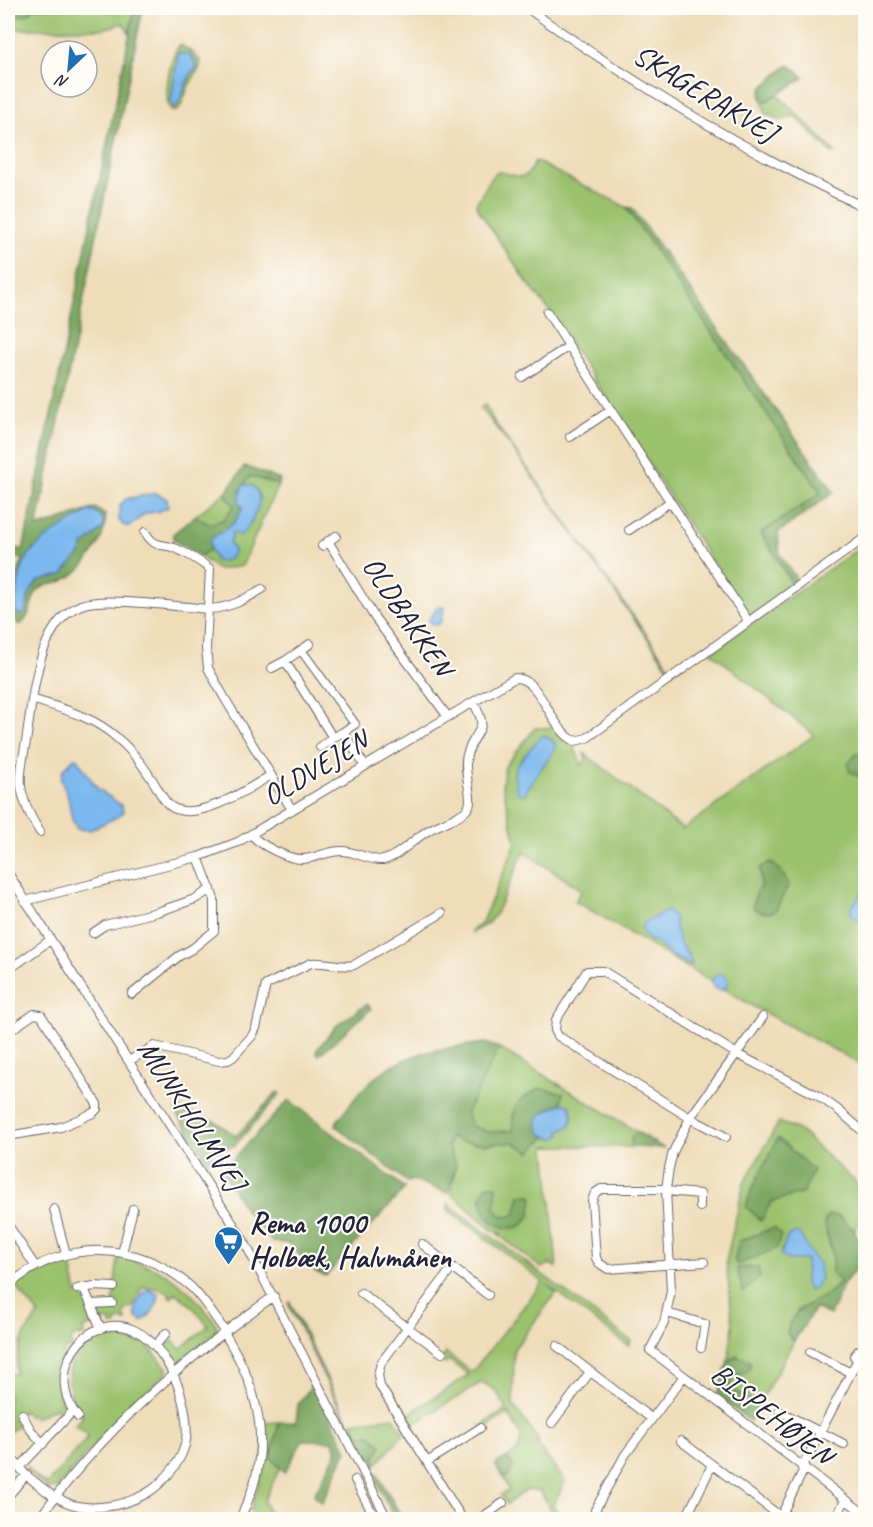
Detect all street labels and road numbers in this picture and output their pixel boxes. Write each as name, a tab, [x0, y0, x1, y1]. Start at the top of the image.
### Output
street label: SKAGERAKVEJ	[626, 35, 788, 153]
street label: OLDBAKKEN	[354, 549, 464, 687]
street label: OLDVEJEN	[255, 720, 378, 814]
street label: MUNKHOLMVEJ	[129, 1033, 257, 1201]
street label: BISPEHØJEN	[703, 1354, 844, 1476]

